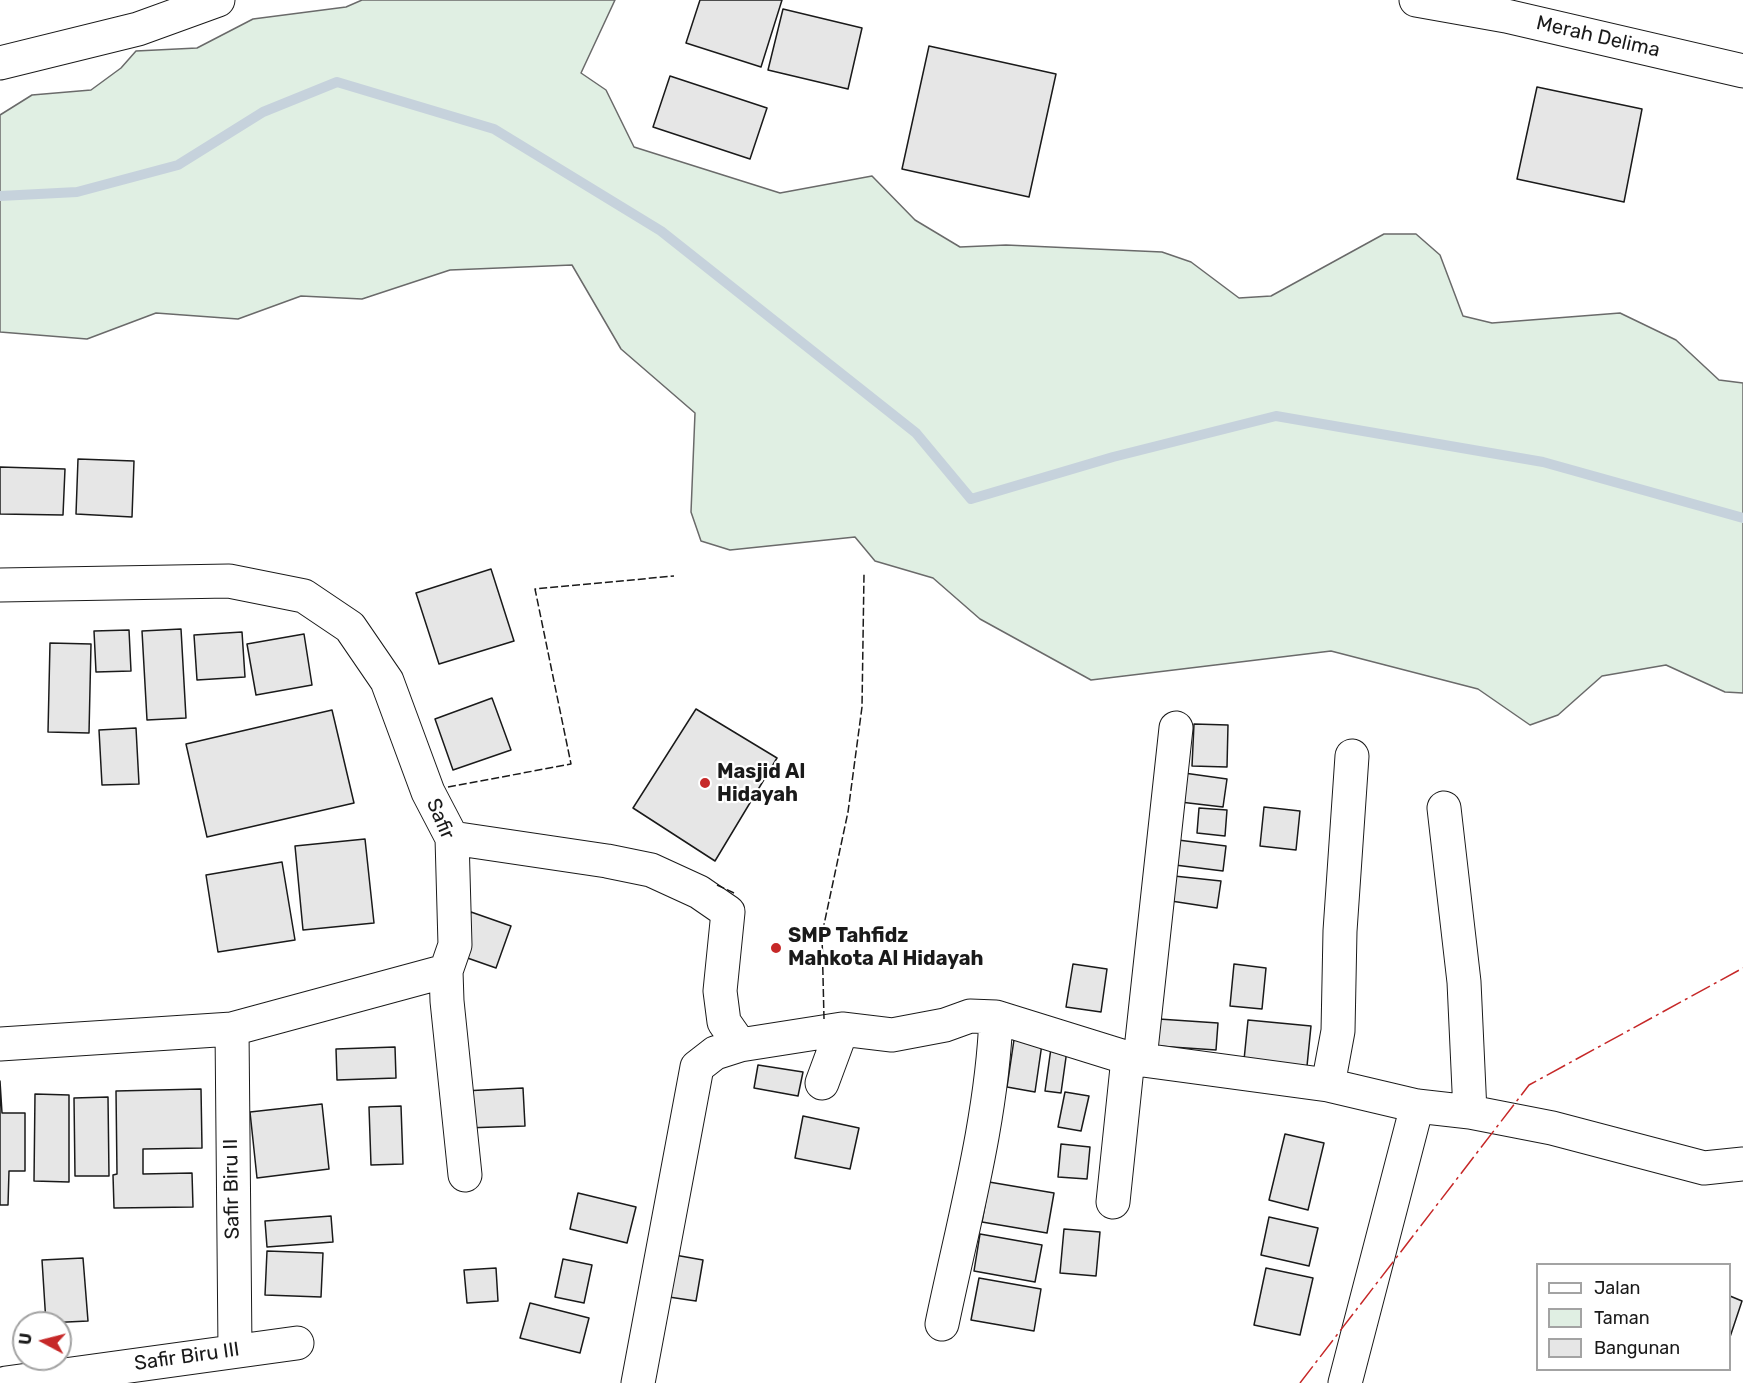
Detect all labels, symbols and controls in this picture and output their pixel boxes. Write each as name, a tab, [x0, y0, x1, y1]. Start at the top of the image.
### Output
street label: Merah Delima	[1534, 11, 1662, 63]
place label: Masjid Al Hidayah	[717, 760, 805, 807]
marker: Masjid Al Hidayah	[698, 776, 712, 790]
street label: Safir	[421, 795, 459, 843]
place label: SMP Tahfidz Mahkota Al Hidayah	[788, 924, 983, 971]
marker: SMP Tahfidz Mahkota Al Hidayah	[769, 941, 783, 955]
street label: Safir Biru II	[219, 1139, 245, 1239]
legend	[1536, 1263, 1731, 1371]
text: Jalan	[1594, 1277, 1641, 1299]
text: Taman	[1594, 1307, 1650, 1329]
north arrow	[12, 1311, 72, 1371]
text: U	[15, 1332, 36, 1346]
text: Bangunan	[1594, 1337, 1680, 1359]
street label: Safir Biru III	[133, 1338, 241, 1376]

